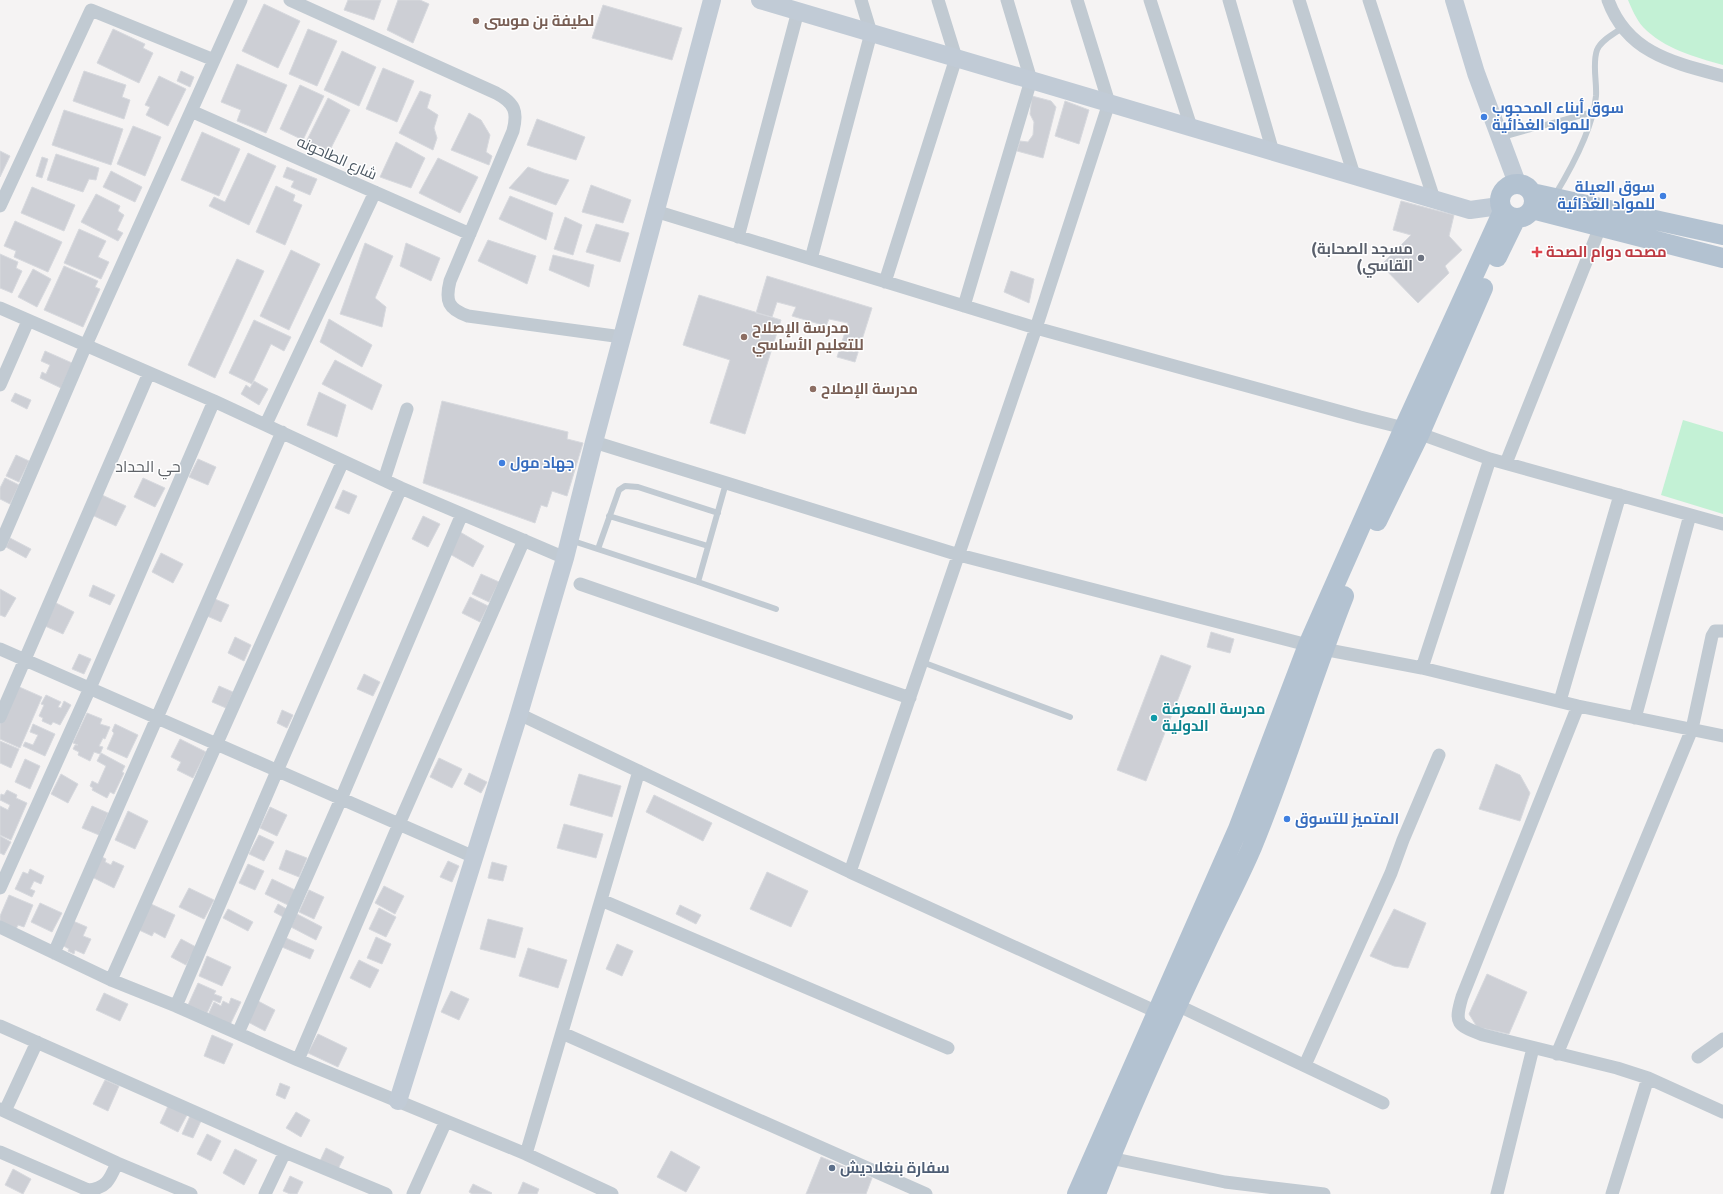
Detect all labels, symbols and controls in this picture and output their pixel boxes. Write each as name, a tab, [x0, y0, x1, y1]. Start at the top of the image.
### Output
place label: لطيفة بن موسى	[484, 12, 594, 30]
marker: لطيفة بن موسى	[471, 16, 481, 26]
place label: سوق أبناء المحجوب للمواد الغذائية	[1492, 98, 1624, 134]
marker: سوق أبناء المحجوب للمواد الغذائية	[1479, 112, 1489, 122]
street label: شارع الطاحونه	[293, 132, 380, 186]
place label: سوق العيلة للمواد الغذائية	[1557, 178, 1655, 213]
marker: سوق العيلة للمواد الغذائية	[1658, 191, 1668, 201]
place label: (مسجد الصحابة (القاسي	[1311, 240, 1413, 278]
place label: مصحه دوام الصحة	[1546, 243, 1667, 262]
marker: مصحه دوام الصحة	[1531, 246, 1543, 258]
marker: (مسجد الصحابة (القاسي	[1416, 253, 1426, 263]
place label: مدرسة الإصلاح للتعليم الأساسي	[752, 319, 864, 357]
marker: مدرسة الإصلاح للتعليم الأساسي	[739, 332, 749, 342]
place label: مدرسة الإصلاح	[821, 380, 918, 399]
marker: مدرسة الإصلاح	[808, 384, 818, 394]
place label: جهاد مول	[510, 454, 574, 472]
district label: حي الحداد	[115, 457, 181, 480]
marker: جهاد مول	[497, 458, 507, 468]
place label: مدرسة المعرفة الدولية	[1162, 700, 1265, 735]
marker: مدرسة المعرفة الدولية	[1149, 713, 1159, 723]
place label: المتميز للتسوق	[1295, 810, 1399, 828]
marker: المتميز للتسوق	[1282, 814, 1292, 824]
place label: سفارة بنغلاديش	[840, 1159, 950, 1177]
marker: سفارة بنغلاديش	[827, 1163, 837, 1173]

